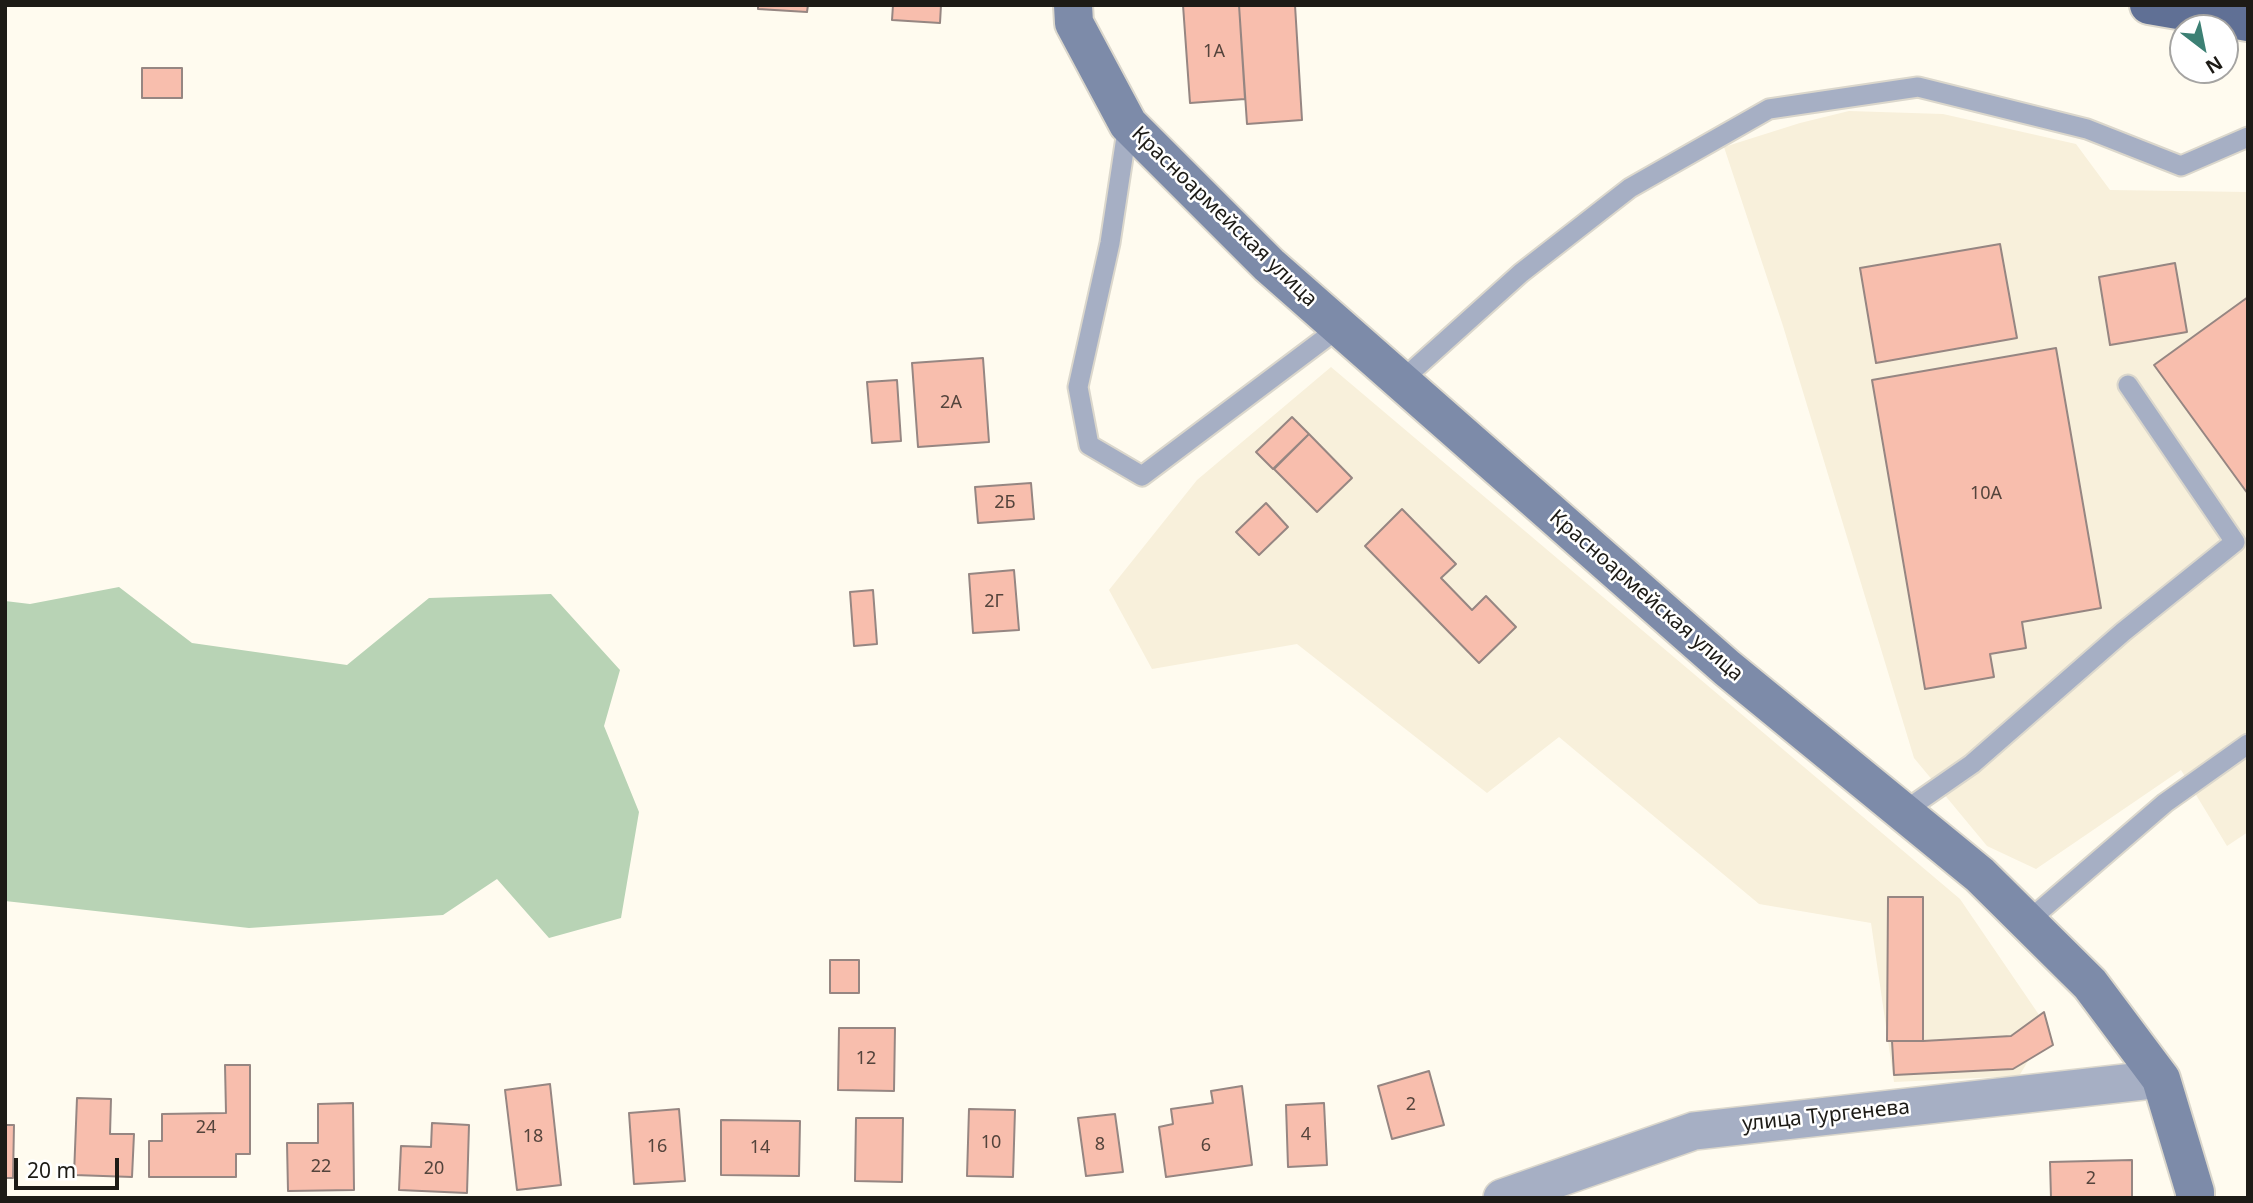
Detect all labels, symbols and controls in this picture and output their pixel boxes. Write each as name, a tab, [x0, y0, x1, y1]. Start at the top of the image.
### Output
north arrow	[2169, 14, 2239, 84]
house number: 1А	[1203, 41, 1225, 63]
text: N	[2201, 50, 2228, 80]
street label: Красноармейская улица	[1126, 122, 1322, 312]
house number: 2А	[940, 392, 962, 414]
house number: 10А	[1970, 483, 2002, 505]
house number: 2Б	[994, 492, 1016, 514]
street label: Красноармейская улица	[1544, 505, 1748, 687]
house number: 2Г	[984, 591, 1004, 613]
house number: 12	[856, 1048, 876, 1070]
house number: 2	[1406, 1094, 1416, 1116]
street label: улица Тургенева	[1741, 1095, 1911, 1137]
house number: 24	[196, 1117, 216, 1139]
house number: 4	[1301, 1124, 1311, 1146]
house number: 18	[523, 1126, 543, 1148]
house number: 10	[981, 1132, 1001, 1154]
house number: 8	[1095, 1134, 1105, 1156]
house number: 6	[1201, 1135, 1211, 1157]
house number: 16	[647, 1136, 667, 1158]
house number: 14	[750, 1137, 770, 1159]
scale bar	[18, 1144, 122, 1188]
text: 20 m	[27, 1156, 76, 1184]
house number: 22	[311, 1156, 331, 1178]
house number: 20	[424, 1158, 444, 1180]
house number: 2	[2086, 1168, 2096, 1190]

